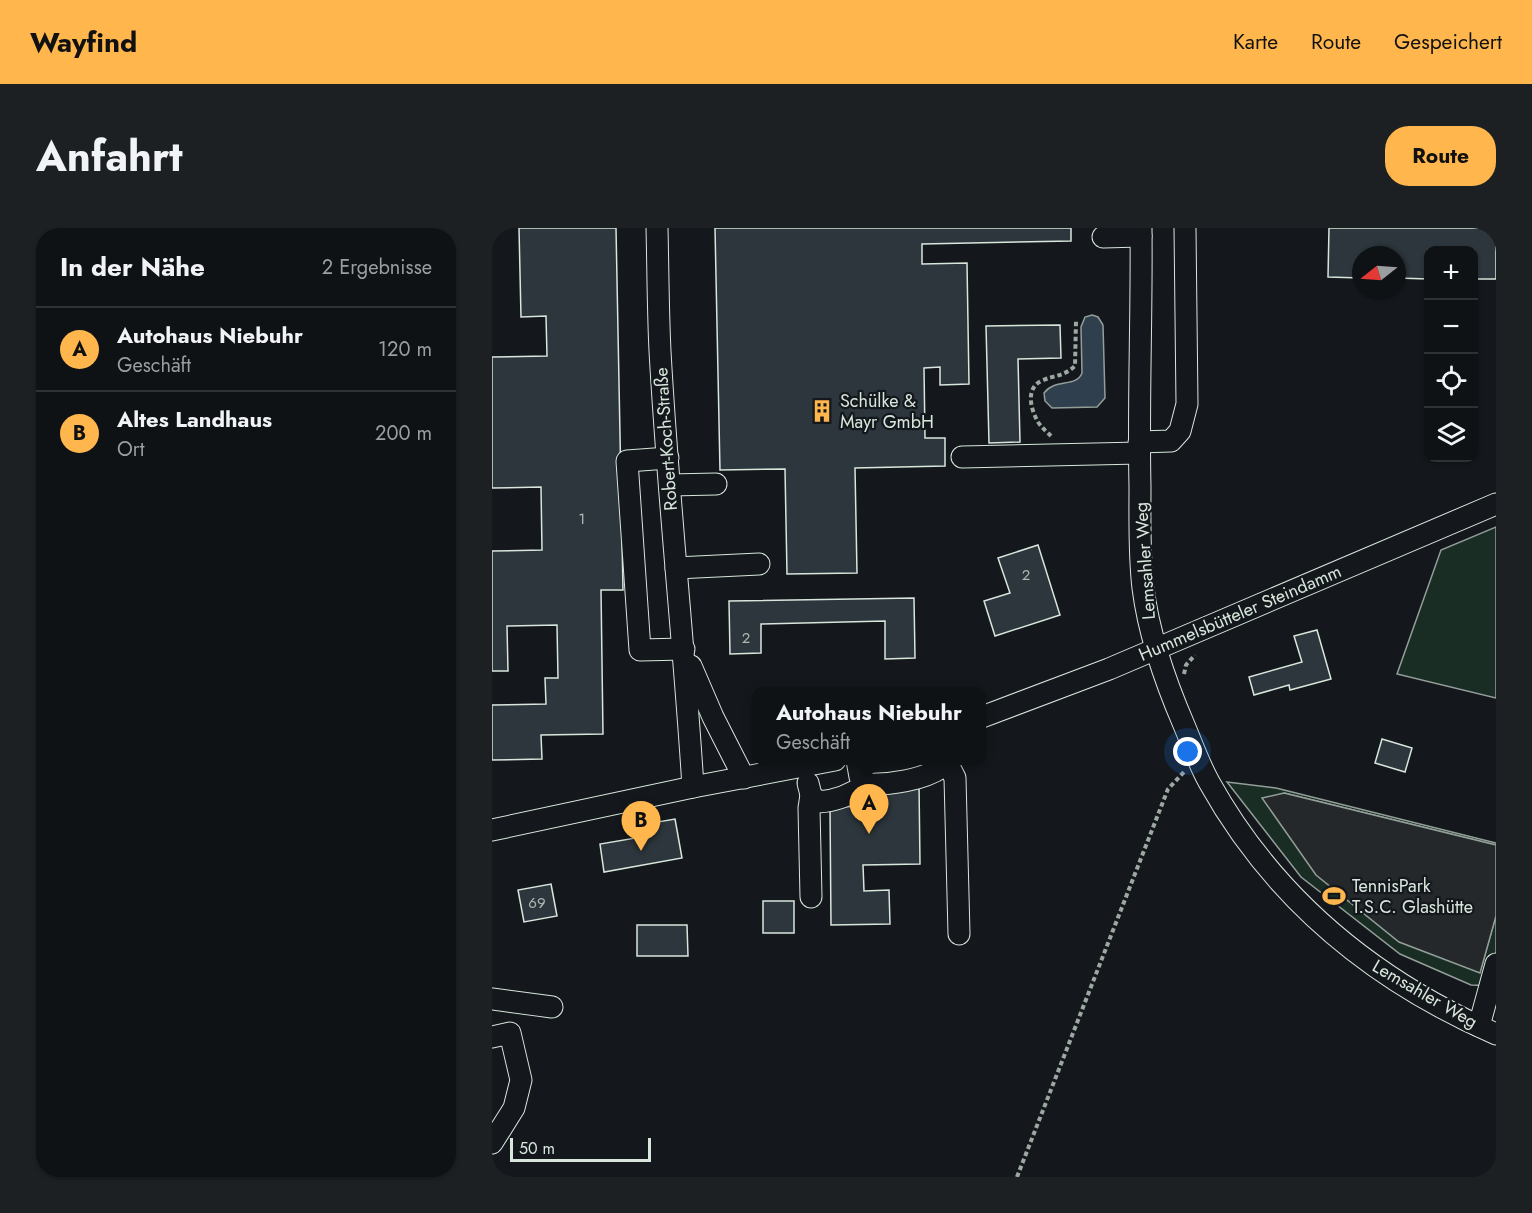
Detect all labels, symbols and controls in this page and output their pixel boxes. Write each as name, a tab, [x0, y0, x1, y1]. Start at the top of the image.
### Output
text: Wayfind	[30, 22, 137, 63]
text: Karte	[1233, 27, 1278, 57]
text: Route	[1311, 27, 1361, 57]
text: Gespeichert	[1394, 27, 1502, 57]
text: Anfahrt	[36, 126, 183, 187]
button: Route	[1385, 126, 1496, 186]
north arrow	[1352, 246, 1406, 300]
map controls	[1424, 246, 1478, 462]
button: +	[1424, 246, 1478, 300]
text: In der Nähe	[60, 248, 205, 286]
text: 2 Ergebnisse	[322, 253, 432, 282]
button: −	[1424, 300, 1478, 354]
text: Autohaus Niebuhr	[117, 319, 303, 351]
text: A	[72, 335, 87, 364]
text: 120 m	[378, 335, 432, 364]
text: Geschäft	[117, 351, 191, 380]
button: locate	[1424, 354, 1478, 408]
street label: Robert-Koch-Straße	[648, 367, 684, 511]
place label: Schülke & Mayr GmbH	[840, 388, 934, 435]
building icon: Schülke & Mayr GmbH	[809, 398, 835, 424]
text: Altes Landhaus	[117, 403, 272, 435]
button: layers	[1424, 408, 1478, 462]
text: B	[73, 419, 86, 448]
text: 200 m	[375, 419, 432, 448]
text: Ort	[117, 435, 144, 464]
street label: Lemsahler Weg	[1128, 501, 1162, 621]
house number: 1	[579, 508, 585, 530]
street label: Hummelsbütteler Steindamm	[1134, 558, 1346, 668]
house number: 2	[1022, 564, 1030, 586]
house number: 2	[742, 627, 750, 649]
popup	[752, 687, 986, 765]
text: Autohaus Niebuhr	[776, 696, 962, 728]
text: Geschäft	[776, 728, 850, 757]
your location	[1173, 737, 1202, 766]
pin: A	[850, 784, 889, 834]
pin: B	[622, 802, 660, 851]
place label: TennisPark T.S.C. Glashütte	[1352, 873, 1473, 920]
sports icon: TennisPark T.S.C. Glashütte	[1321, 883, 1347, 909]
house number: 69	[528, 892, 546, 914]
street label: Lemsahler Weg	[1368, 953, 1482, 1035]
scale bar	[510, 1135, 651, 1162]
text: 50 m	[519, 1137, 555, 1160]

